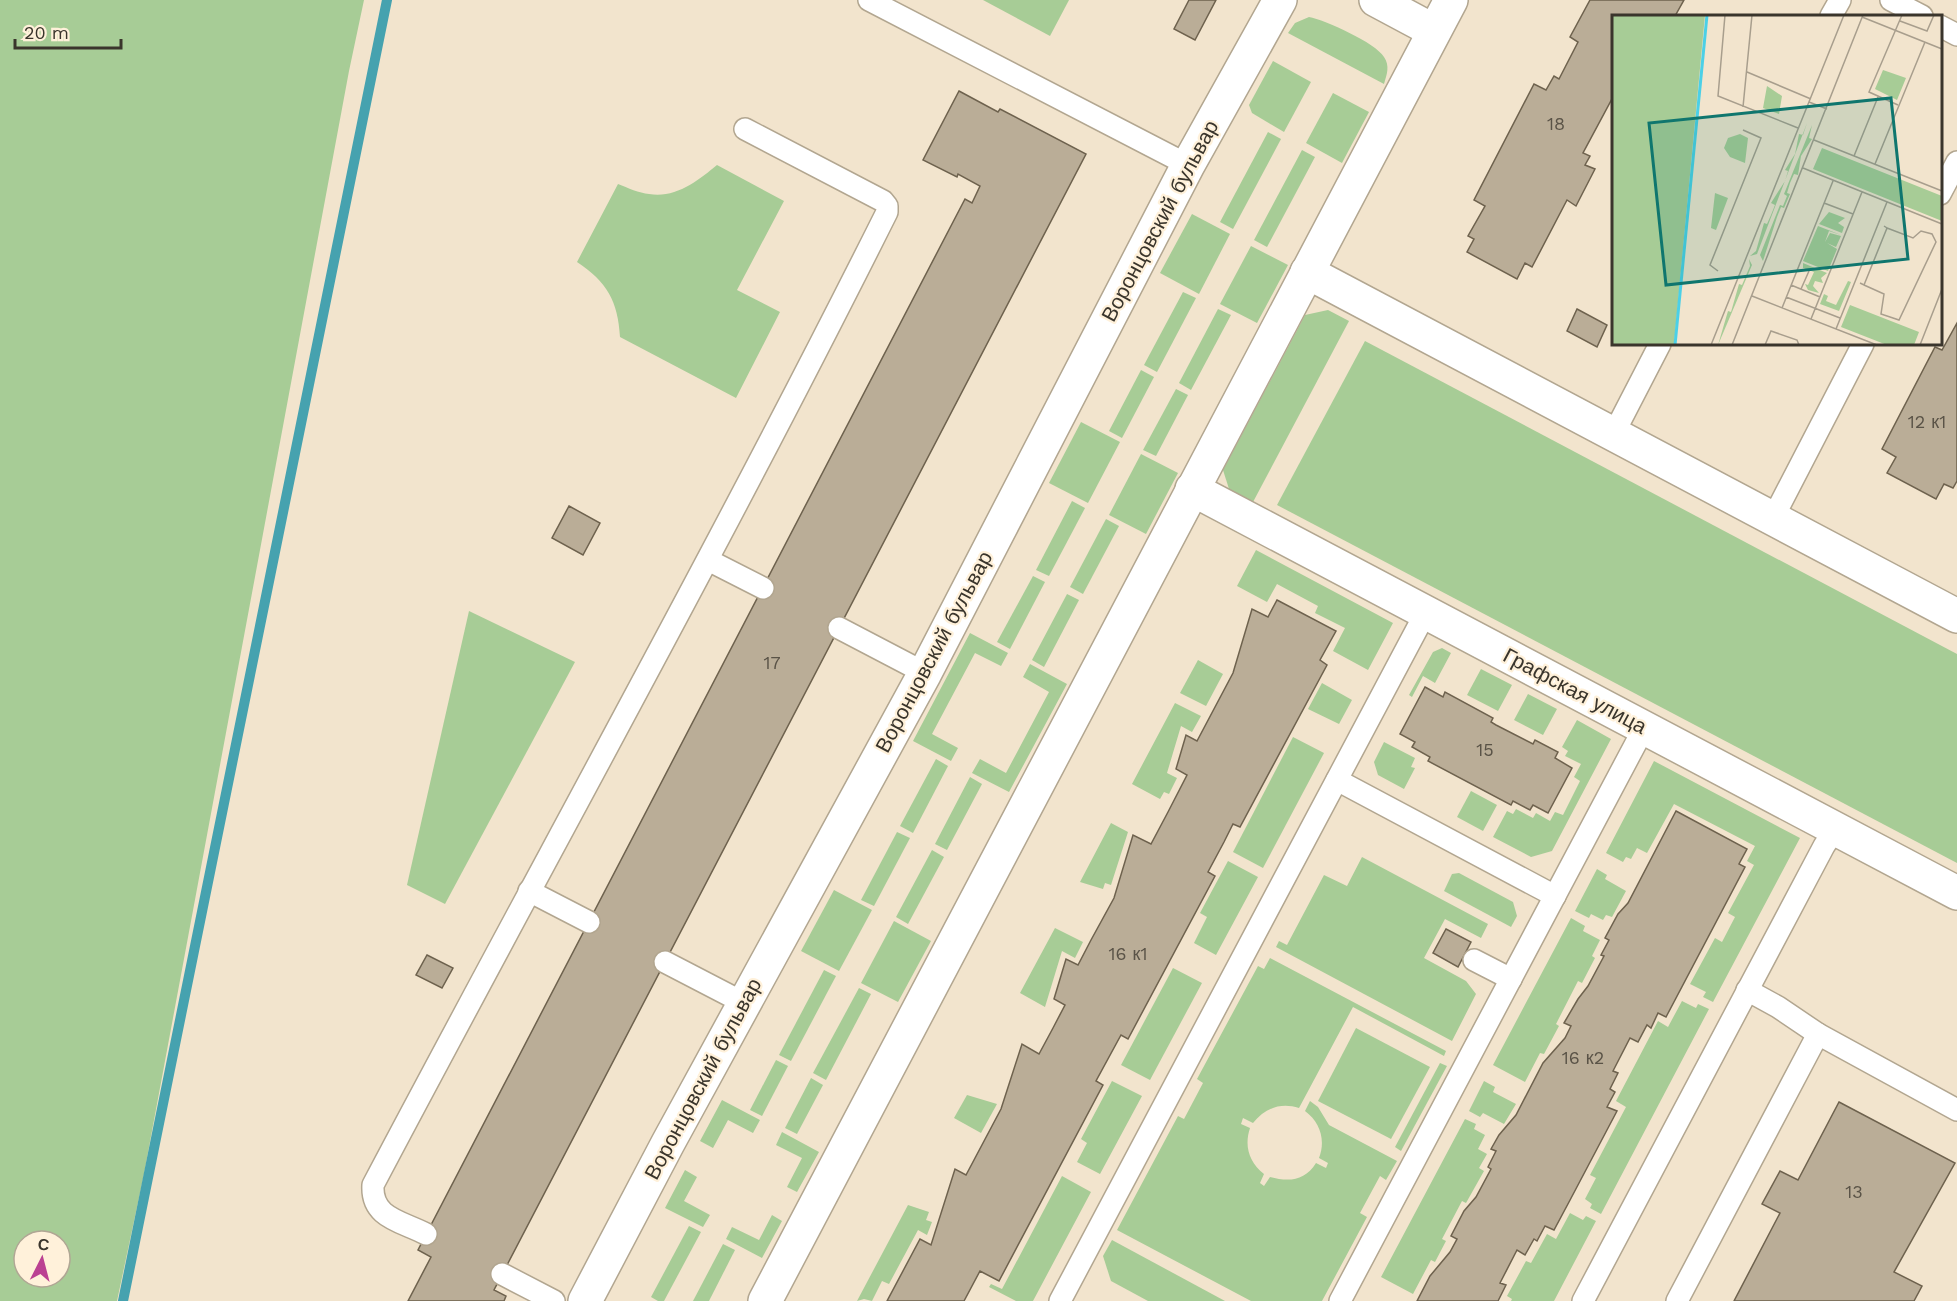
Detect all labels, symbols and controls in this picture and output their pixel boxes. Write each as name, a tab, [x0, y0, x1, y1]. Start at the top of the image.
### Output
scale bar	[15, 12, 122, 50]
inset map	[1612, 15, 1942, 345]
text: 20 m	[24, 22, 69, 43]
house number: 18	[1547, 113, 1565, 134]
street label: Воронцовский бульвар	[1096, 116, 1223, 326]
house number: 12 к1	[1908, 411, 1946, 432]
street label: Воронцовский бульвар	[870, 547, 997, 757]
street label: Графская улица	[1499, 642, 1652, 739]
house number: 17	[763, 652, 781, 673]
house number: 15	[1476, 739, 1494, 760]
house number: 16 к1	[1109, 943, 1148, 964]
street label: Воронцовский бульвар	[639, 974, 766, 1184]
house number: 16 к2	[1562, 1047, 1604, 1068]
house number: 13	[1845, 1181, 1863, 1202]
north arrow	[12, 1229, 72, 1289]
text: С	[37, 1235, 51, 1255]

